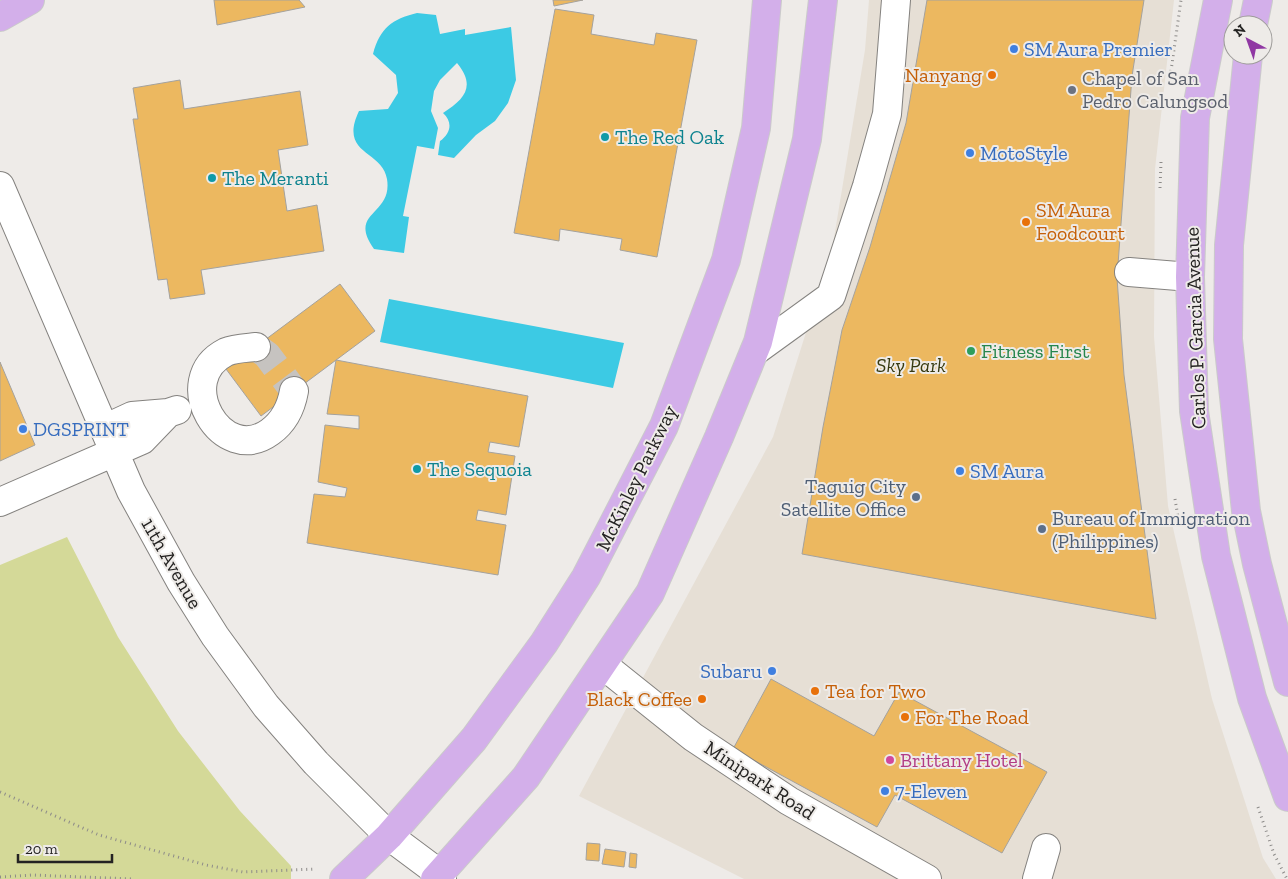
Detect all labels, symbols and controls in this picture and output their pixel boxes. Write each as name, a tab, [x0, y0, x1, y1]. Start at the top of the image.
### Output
north arrow	[1223, 15, 1273, 65]
text: N	[1230, 20, 1250, 40]
place label: SM Aura Premier	[1024, 37, 1173, 61]
marker: SM Aura Premier	[1008, 43, 1020, 55]
place label: Nanyang	[905, 63, 982, 87]
place label: Chapel of San Pedro Calungsod	[1082, 66, 1228, 113]
marker: Nanyang	[986, 69, 998, 81]
marker: Chapel of San Pedro Calungsod	[1066, 84, 1078, 96]
place label: The Red Oak	[615, 125, 725, 149]
marker: The Red Oak	[599, 131, 611, 143]
place label: MotoStyle	[980, 141, 1068, 165]
marker: MotoStyle	[964, 147, 976, 159]
place label: The Meranti	[222, 166, 329, 190]
marker: The Meranti	[206, 172, 218, 184]
place label: SM Aura Foodcourt	[1036, 198, 1125, 245]
marker: SM Aura Foodcourt	[1020, 216, 1032, 228]
street label: Carlos P. Garcia Avenue	[1179, 227, 1211, 429]
place label: Fitness First	[981, 339, 1090, 363]
marker: Fitness First	[965, 345, 977, 357]
park label: Sky Park	[876, 353, 946, 377]
street label: McKinley Parkway	[590, 401, 682, 555]
place label: DGSPRINT	[33, 417, 129, 441]
marker: DGSPRINT	[17, 423, 29, 435]
place label: The Sequoia	[427, 457, 532, 481]
place label: SM Aura	[970, 459, 1044, 483]
marker: The Sequoia	[411, 463, 423, 475]
marker: SM Aura	[954, 465, 966, 477]
place label: Taguig City Satellite Office	[781, 474, 907, 521]
marker: Taguig City Satellite Office	[910, 491, 922, 503]
place label: Bureau of Immigration (Philippines)	[1052, 506, 1251, 553]
street label: 11th Avenue	[136, 513, 208, 613]
marker: Bureau of Immigration (Philippines)	[1036, 523, 1048, 535]
place label: Subaru	[700, 659, 762, 683]
marker: Subaru	[766, 665, 778, 677]
place label: Tea for Two	[825, 679, 926, 703]
marker: Tea for Two	[809, 685, 821, 697]
place label: Black Coffee	[587, 687, 692, 711]
marker: Black Coffee	[696, 693, 708, 705]
place label: For The Road	[915, 705, 1029, 729]
marker: For The Road	[899, 711, 911, 723]
street label: Minipark Road	[700, 735, 820, 825]
place label: Brittany Hotel	[900, 748, 1023, 772]
marker: Brittany Hotel	[884, 754, 896, 766]
place label: 7-Eleven	[895, 779, 968, 803]
marker: 7-Eleven	[879, 785, 891, 797]
scale bar	[18, 832, 111, 864]
text: 20 m	[25, 840, 58, 858]

